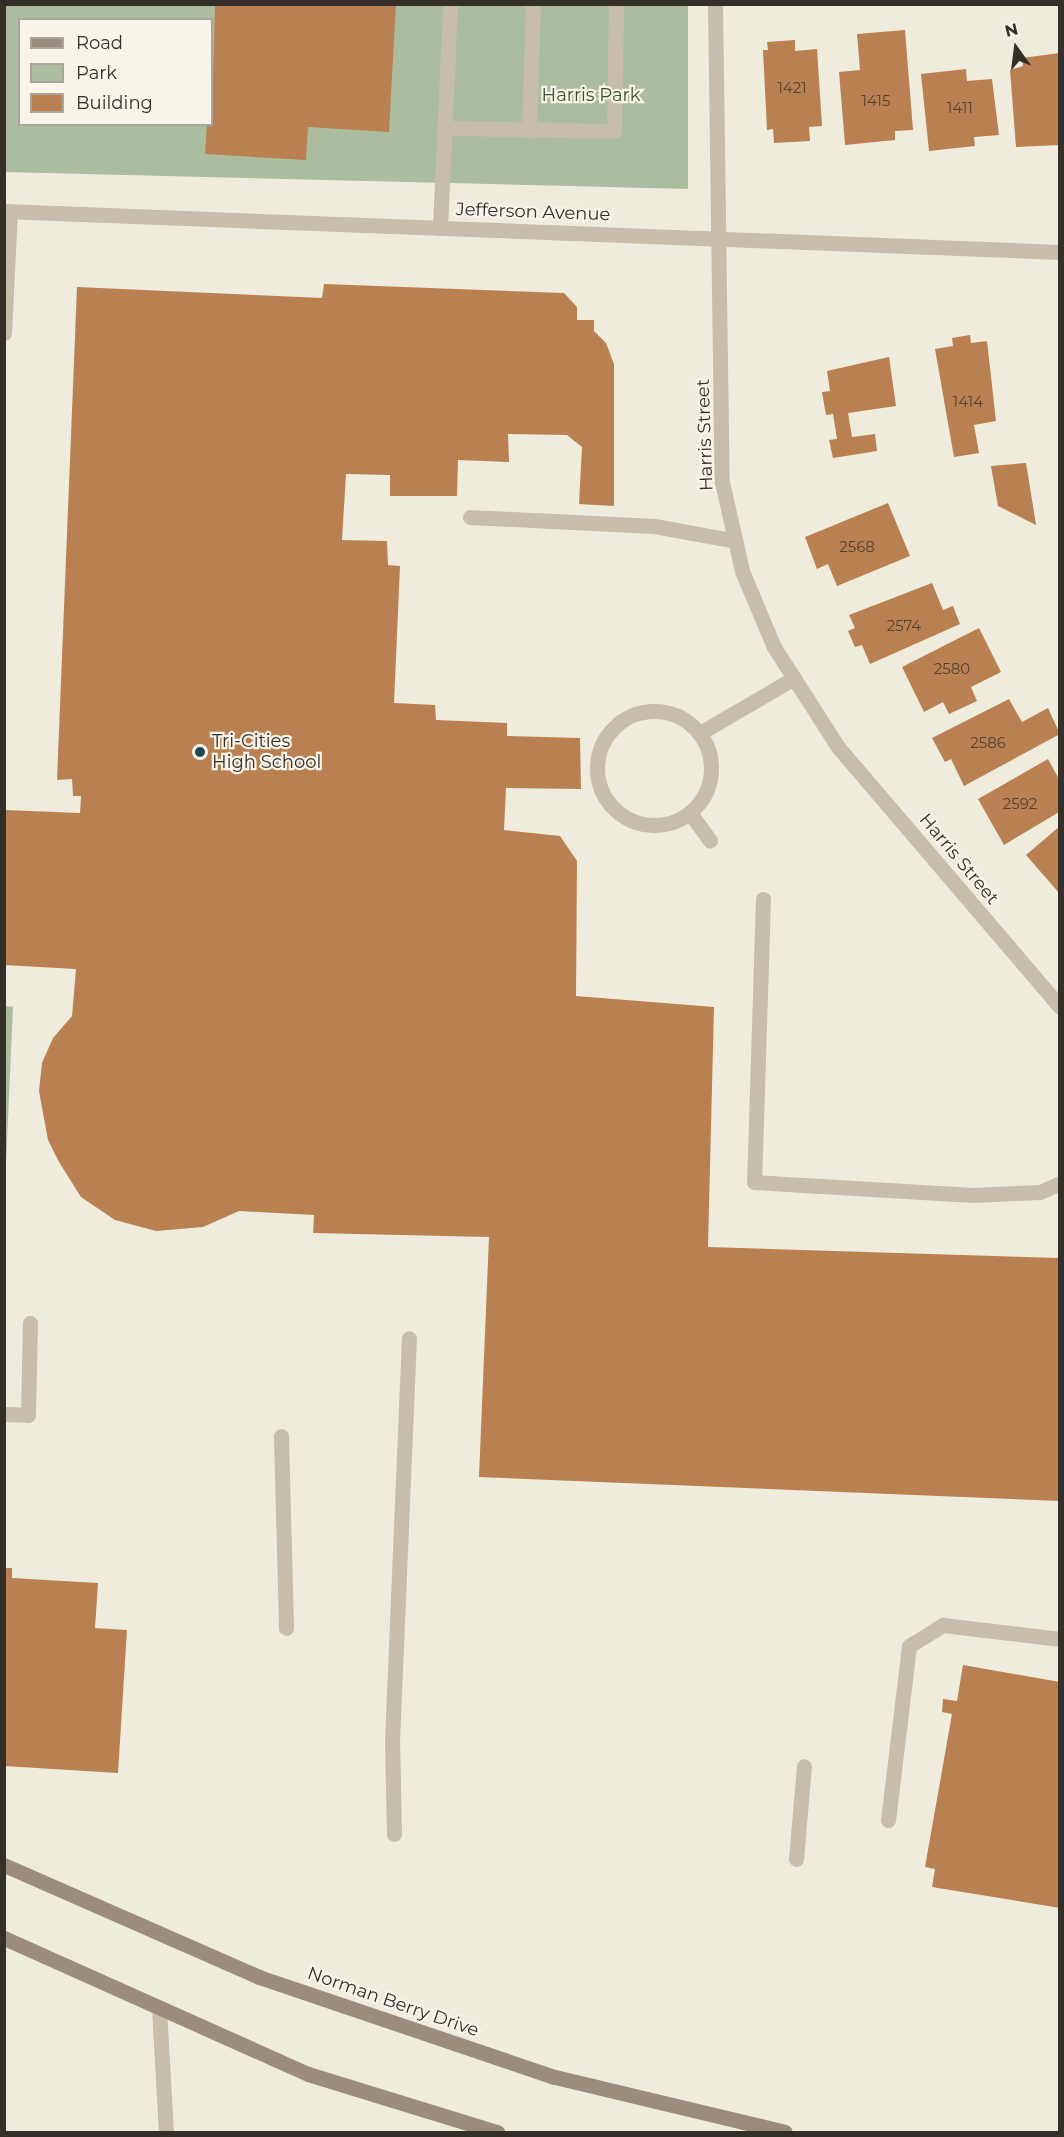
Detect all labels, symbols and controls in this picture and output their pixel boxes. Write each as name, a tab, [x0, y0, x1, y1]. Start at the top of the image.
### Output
legend	[18, 18, 213, 126]
north arrow	[986, 18, 1046, 78]
text: N	[1003, 19, 1020, 41]
text: Road	[76, 32, 123, 54]
text: Park	[76, 62, 117, 84]
house number: 1421	[777, 79, 807, 97]
park label: Harris Park	[542, 84, 640, 106]
text: Building	[76, 92, 153, 114]
house number: 1415	[862, 92, 890, 110]
house number: 1411	[947, 99, 973, 117]
street label: Jefferson Avenue	[455, 199, 611, 225]
street label: Harris Street	[692, 379, 718, 491]
house number: 1414	[953, 393, 983, 411]
house number: 2568	[839, 538, 875, 556]
house number: 2574	[887, 617, 921, 635]
house number: 2580	[934, 660, 970, 678]
place label: Tri-Cities High School	[212, 731, 321, 774]
house number: 2586	[970, 734, 1006, 752]
marker: Tri-Cities High School	[193, 745, 207, 759]
house number: 2592	[1003, 795, 1037, 813]
street label: Harris Street	[915, 809, 1003, 909]
street label: Norman Berry Drive	[304, 1963, 482, 2041]

